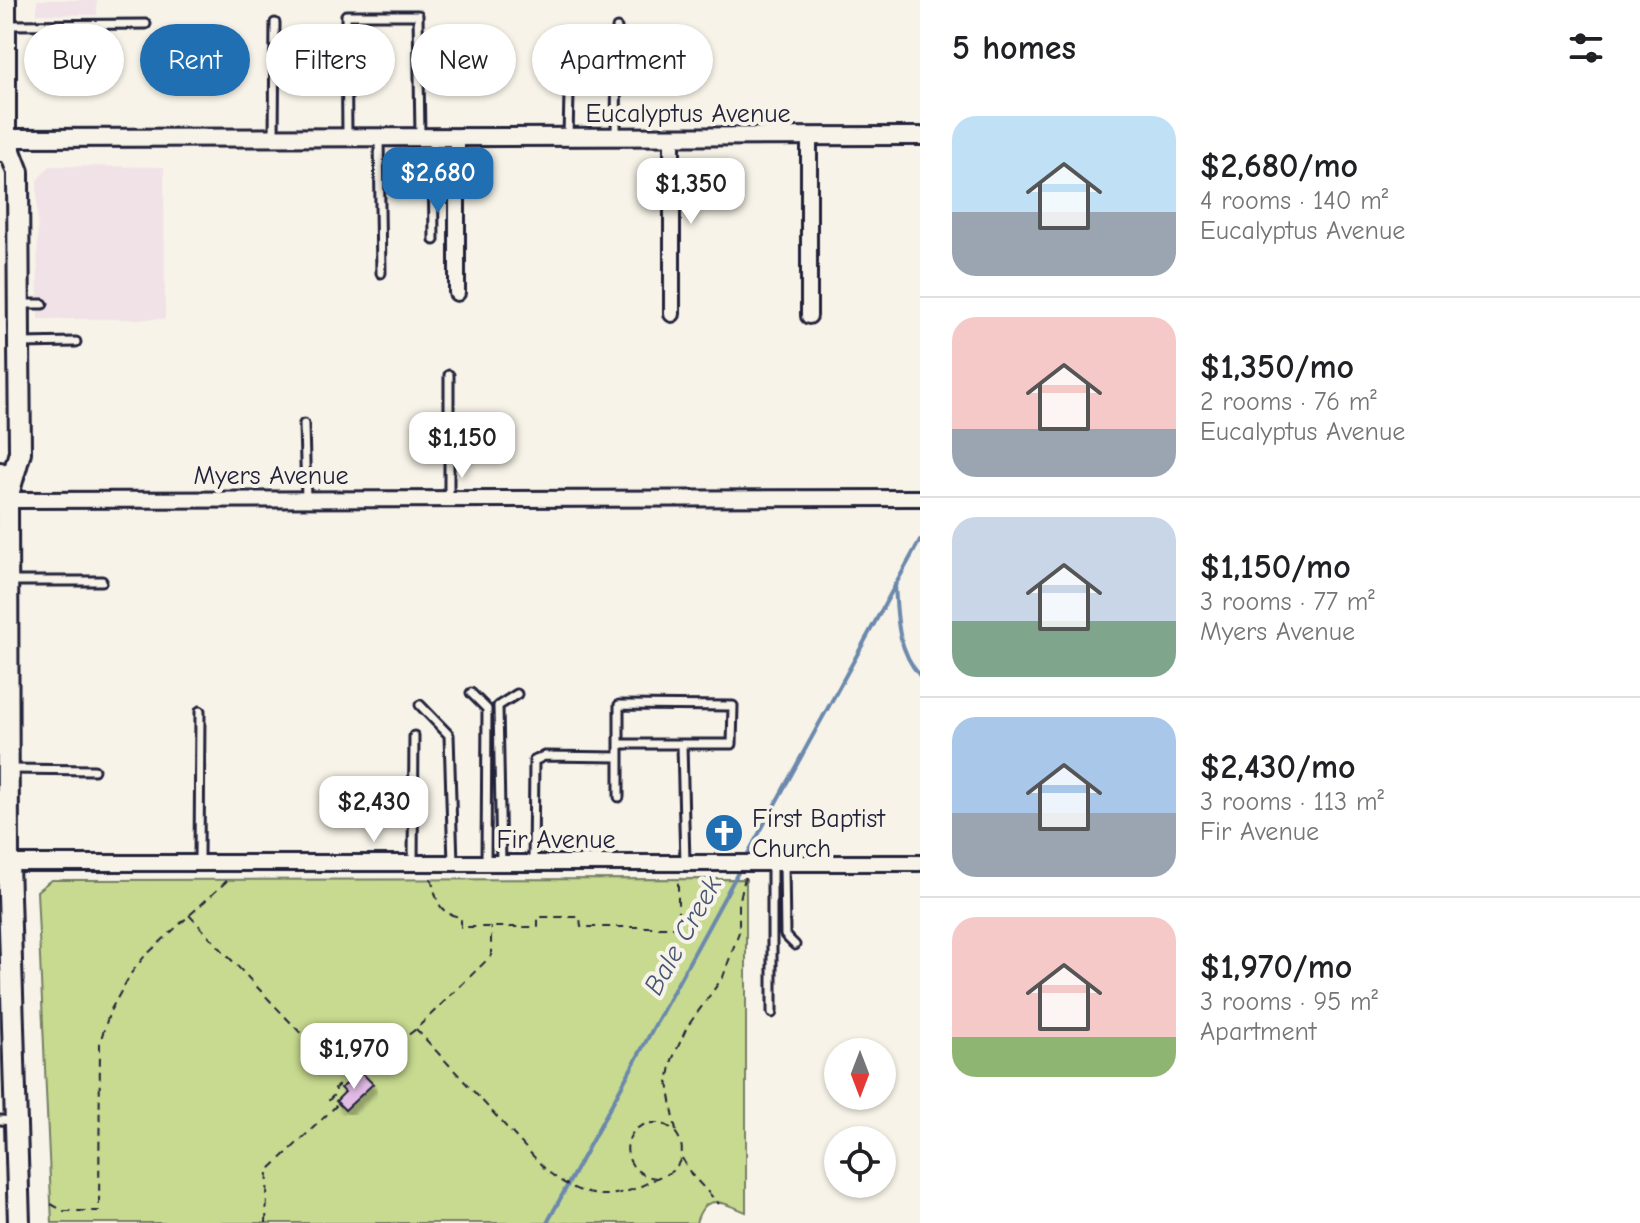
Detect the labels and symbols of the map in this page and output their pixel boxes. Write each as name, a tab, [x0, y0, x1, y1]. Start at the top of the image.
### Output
street label: Eucalyptus Avenue	[585, 99, 791, 129]
pin: $2,680	[373, 147, 503, 215]
pin: $1,350	[626, 158, 756, 226]
pin: $1,150	[397, 412, 527, 480]
street label: Myers Avenue	[193, 461, 349, 491]
pin: $2,430	[309, 776, 439, 844]
place label: First Baptist Church	[752, 804, 886, 864]
church icon: First Baptist Church	[703, 812, 745, 854]
street label: Fir Avenue	[496, 825, 616, 855]
water label: Bale Creek	[637, 870, 729, 1000]
pin: $1,970	[289, 1023, 419, 1091]
north arrow	[824, 1038, 896, 1110]

